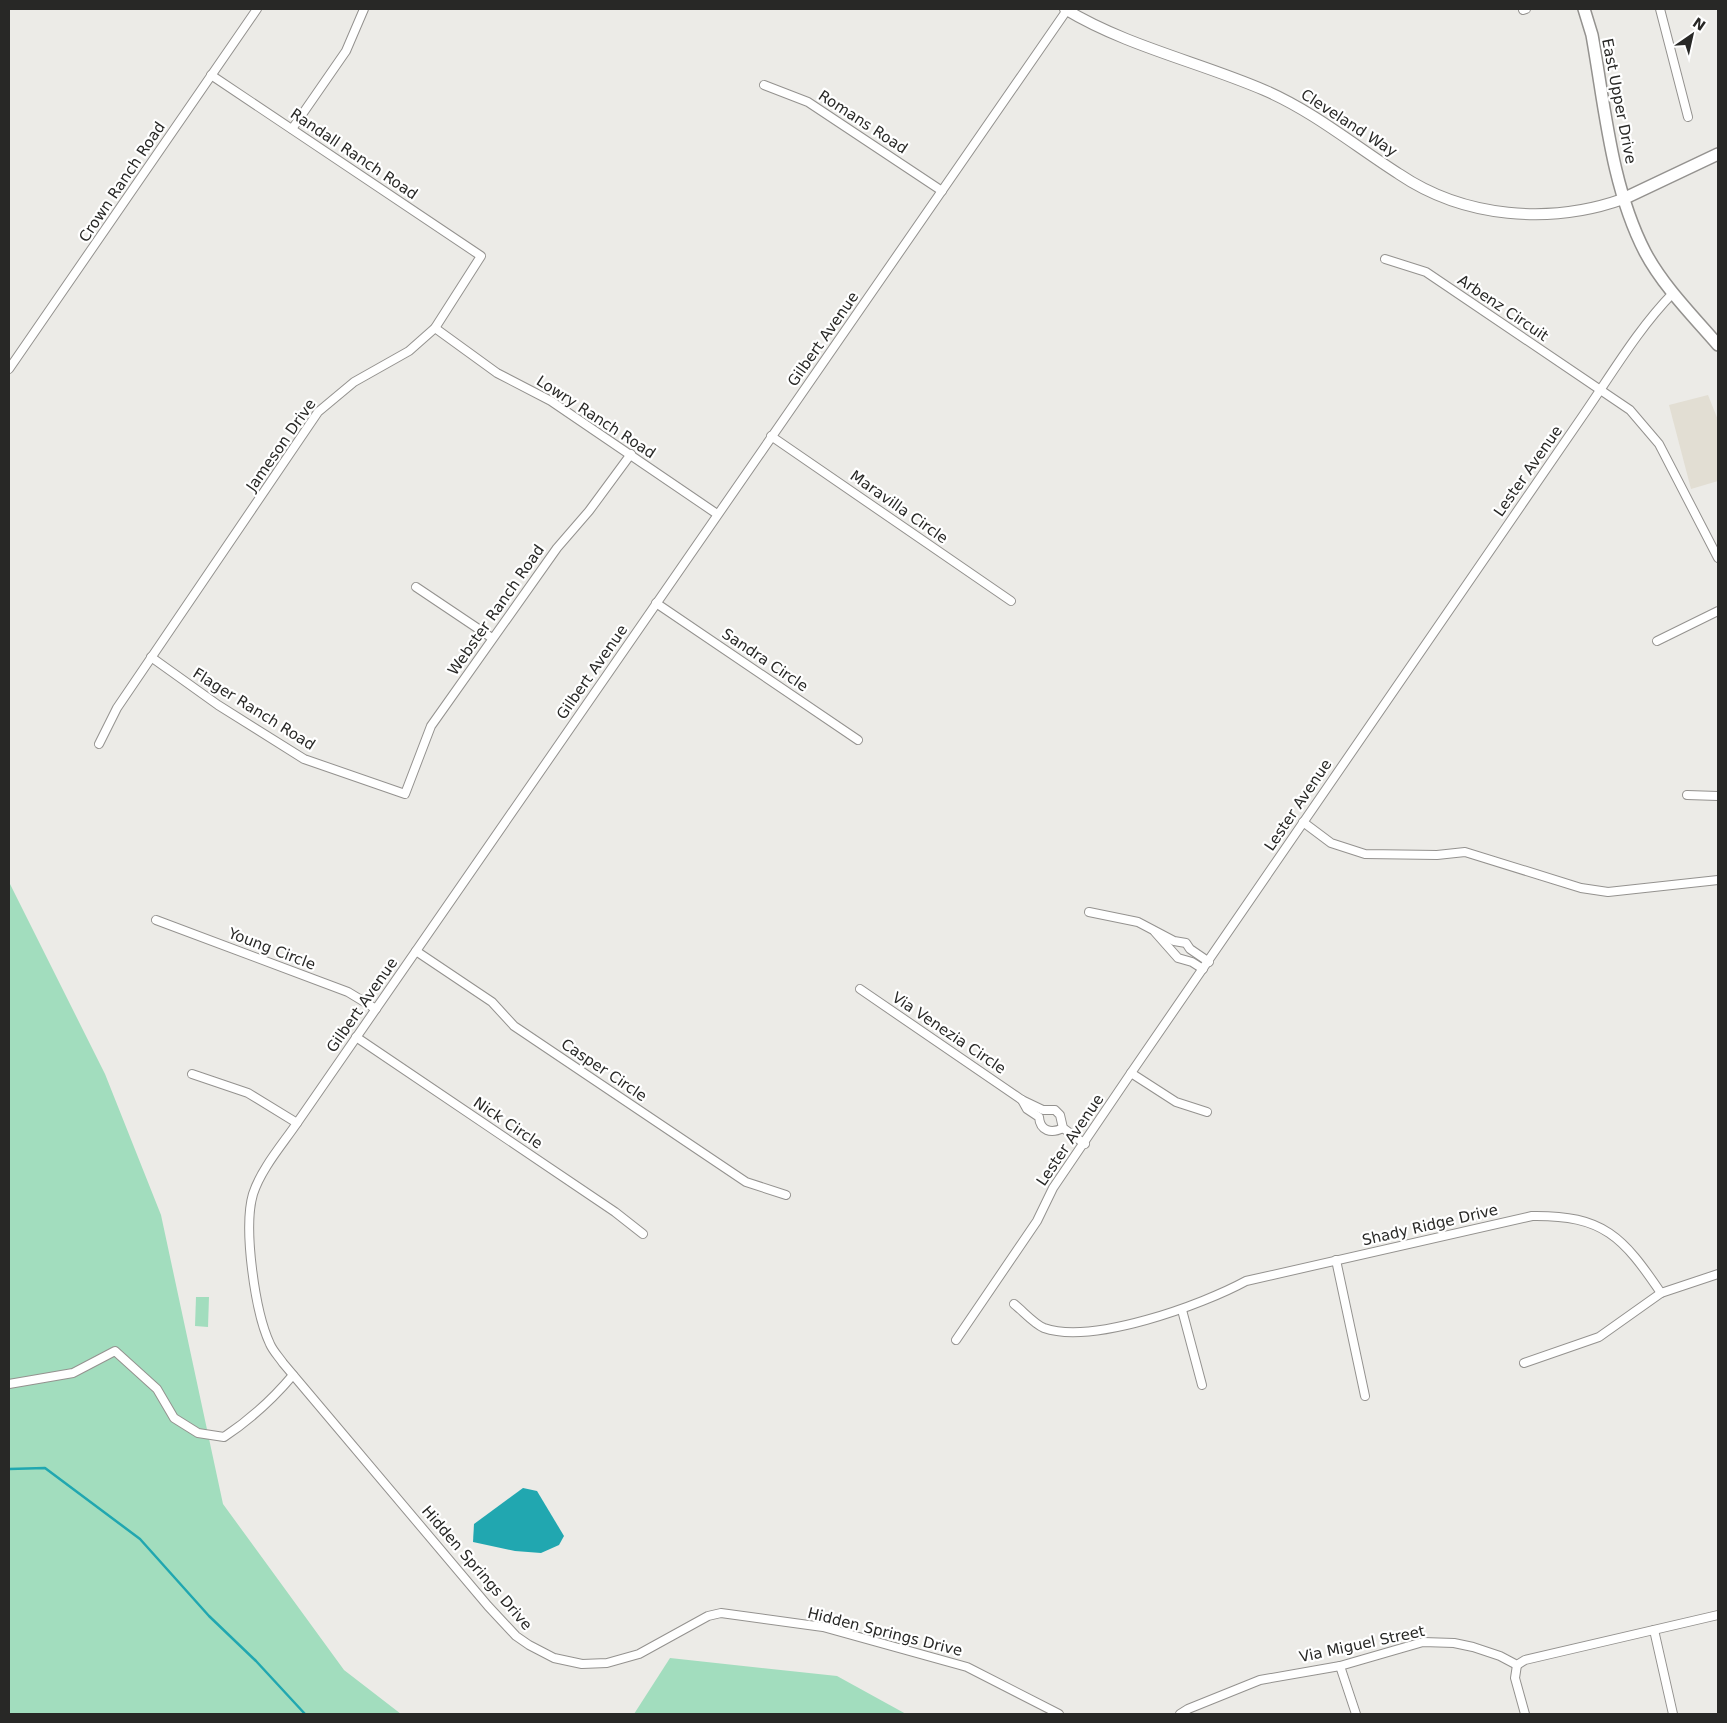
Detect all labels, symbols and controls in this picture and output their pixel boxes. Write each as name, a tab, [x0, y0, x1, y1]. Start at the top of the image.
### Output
north arrow	[1667, 10, 1717, 60]
text: N	[1690, 14, 1709, 34]
street label: East Upper Drive	[1598, 37, 1640, 165]
street label: Cleveland Way	[1298, 85, 1401, 161]
street label: Romans Road	[815, 87, 911, 157]
street label: Randall Ranch Road	[287, 105, 421, 203]
street label: Crown Ranch Road	[75, 119, 169, 245]
street label: Arbenz Circuit	[1454, 271, 1552, 345]
street label: Gilbert Avenue	[784, 288, 862, 390]
street label: Lowry Ranch Road	[533, 372, 659, 462]
street label: Jameson Drive	[242, 395, 320, 496]
street label: Lester Avenue	[1490, 422, 1566, 520]
street label: Maravilla Circle	[847, 467, 951, 547]
street label: Webster Ranch Road	[444, 541, 548, 679]
street label: Gilbert Avenue	[553, 621, 631, 723]
street label: Sandra Circle	[719, 625, 811, 695]
street label: Flager Ranch Road	[190, 664, 318, 754]
street label: Lester Avenue	[1261, 756, 1335, 854]
street label: Young Circle	[225, 924, 318, 974]
street label: Gilbert Avenue	[323, 954, 401, 1056]
street label: Via Venezia Circle	[889, 988, 1009, 1078]
street label: Casper Circle	[558, 1035, 650, 1105]
street label: Lester Avenue	[1033, 1091, 1107, 1189]
street label: Nick Circle	[470, 1093, 546, 1153]
street label: Shady Ridge Drive	[1360, 1201, 1500, 1249]
street label: Hidden Springs Drive	[418, 1502, 536, 1634]
street label: Hidden Springs Drive	[806, 1604, 964, 1660]
street label: Via Miguel Street	[1298, 1622, 1427, 1666]

